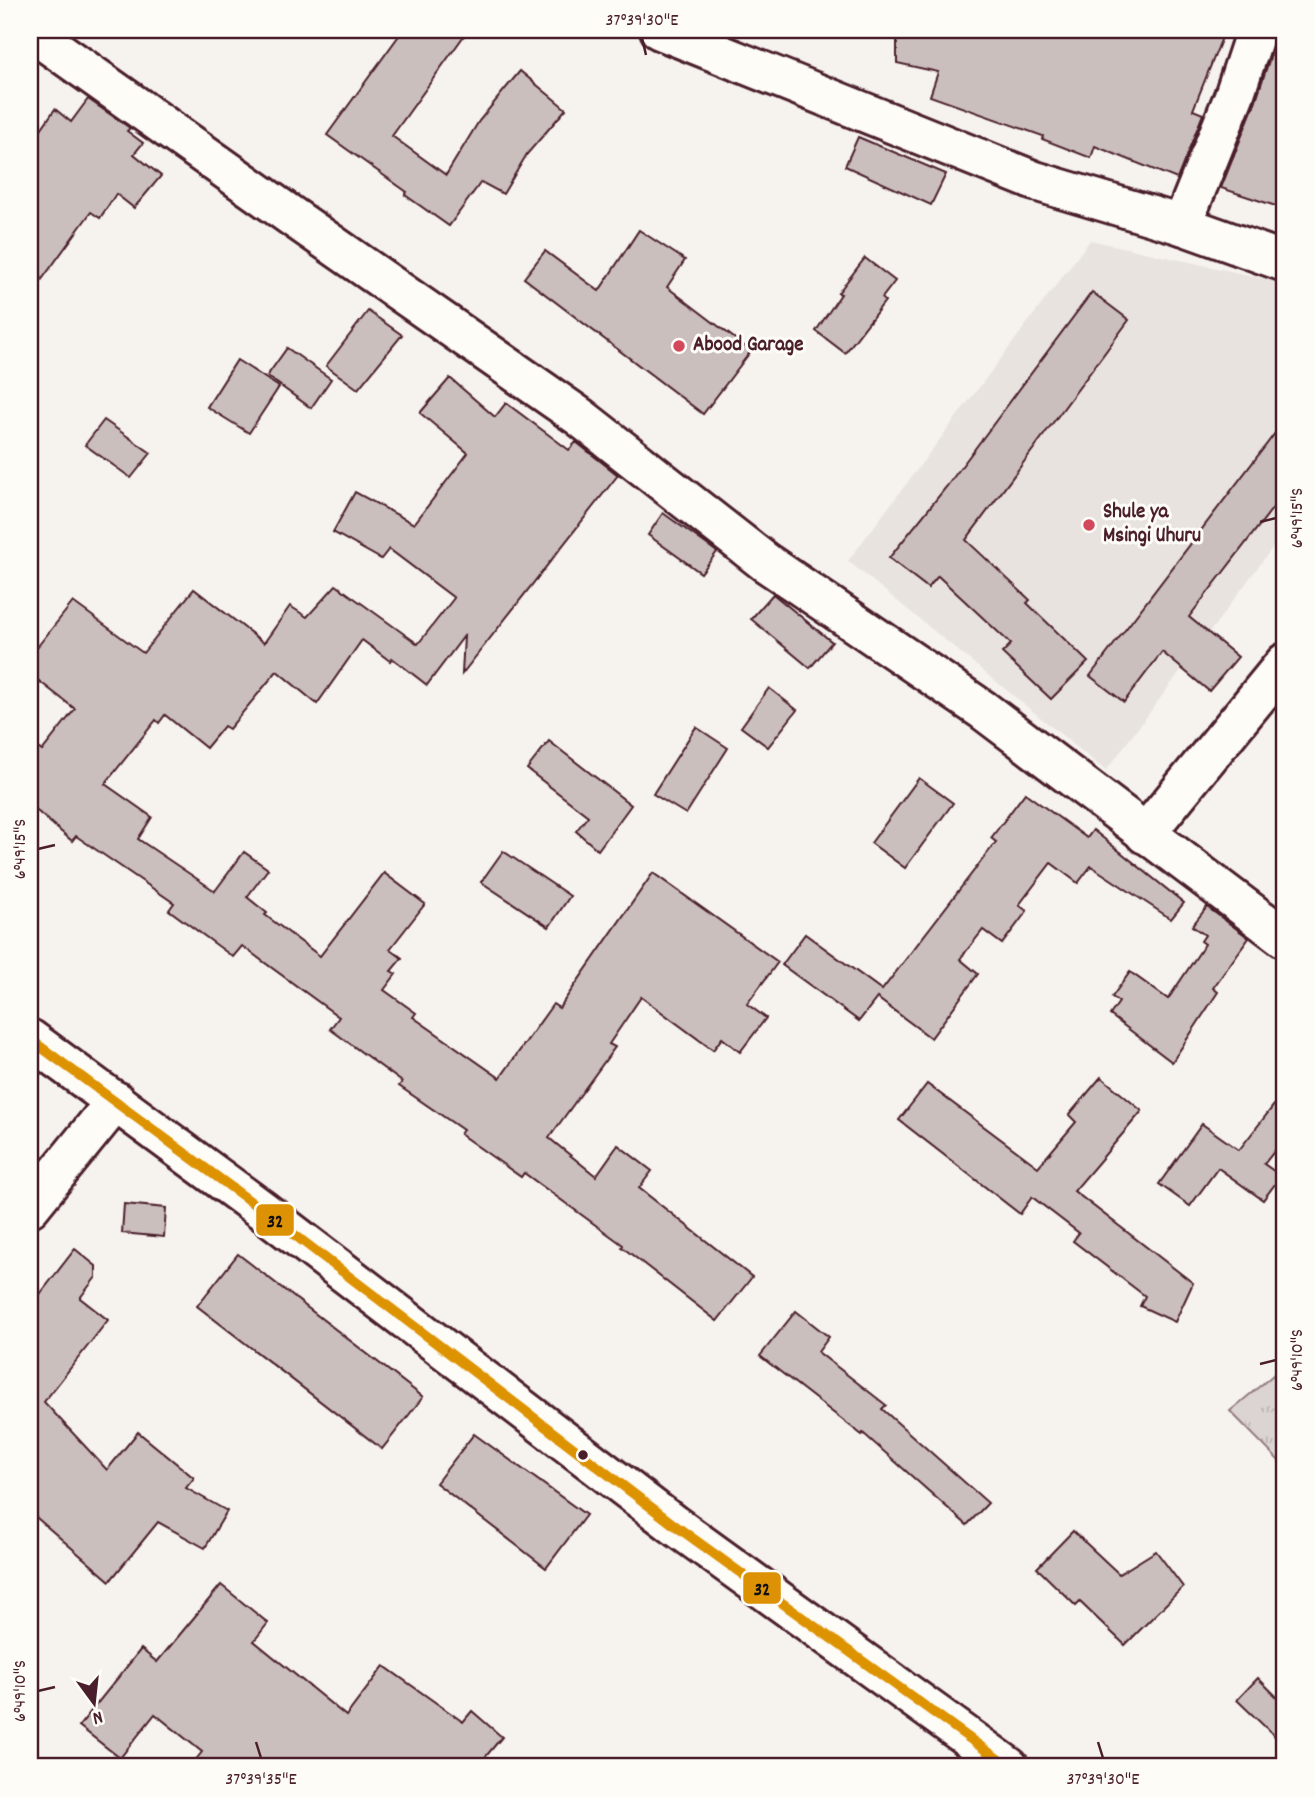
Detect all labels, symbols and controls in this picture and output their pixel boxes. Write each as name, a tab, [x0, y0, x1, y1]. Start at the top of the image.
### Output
text: 37°39'30"E	[606, 9, 678, 34]
place label: Abood Garage	[693, 331, 803, 361]
marker: Abood Garage	[671, 338, 687, 354]
text: 6°49'15"S	[1286, 488, 1311, 548]
place label: Shule ya Msingi Uhuru	[1103, 498, 1201, 552]
marker: Shule ya Msingi Uhuru	[1081, 517, 1097, 533]
text: 6°49'15"S	[9, 819, 34, 879]
line badge: 32	[255, 1203, 295, 1237]
text: 32	[267, 1210, 283, 1237]
text: 6°49'10"S	[1286, 1329, 1311, 1391]
unlabelled marker	[576, 1448, 590, 1462]
line badge: 32	[742, 1571, 782, 1605]
text: 32	[754, 1578, 770, 1605]
text: 6°49'10"S	[9, 1660, 34, 1722]
north arrow	[60, 1668, 130, 1738]
text: N	[89, 1702, 106, 1730]
text: 37°39'35"E	[225, 1768, 297, 1793]
text: 37°39'30"E	[1067, 1768, 1139, 1793]

